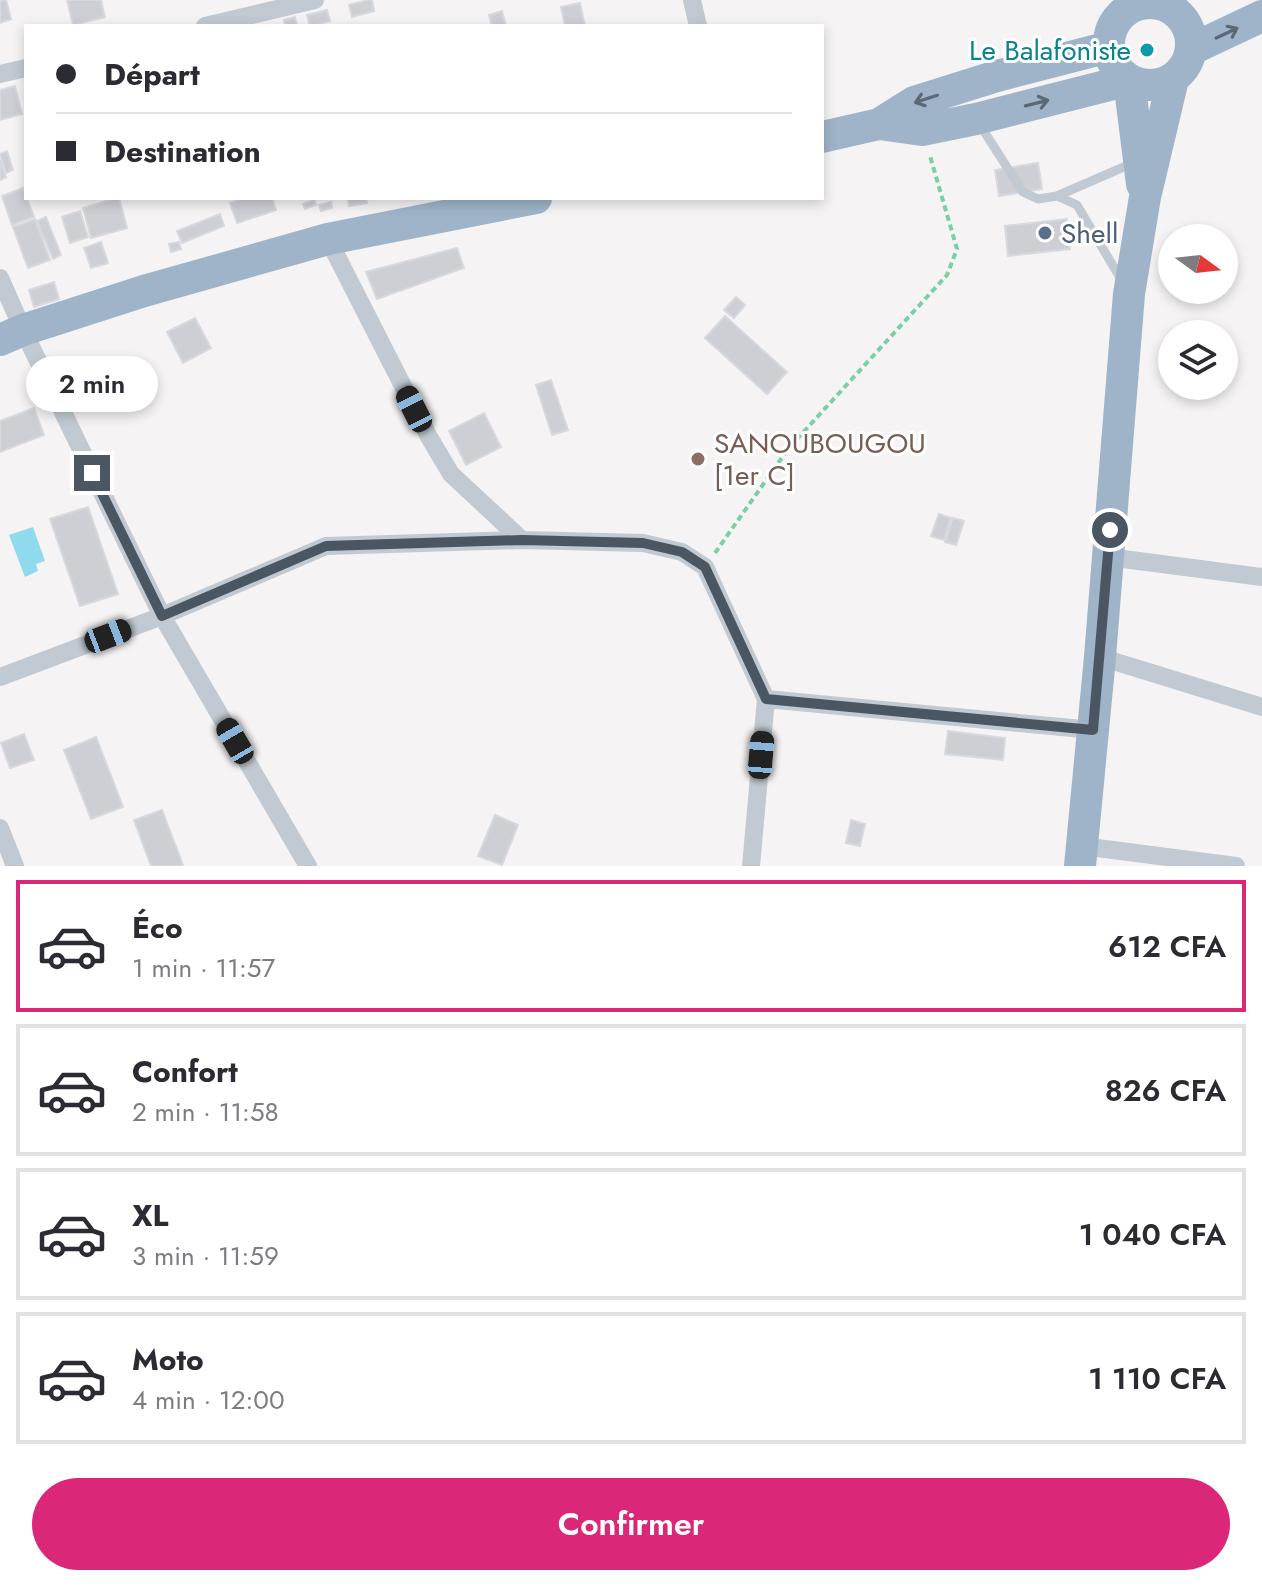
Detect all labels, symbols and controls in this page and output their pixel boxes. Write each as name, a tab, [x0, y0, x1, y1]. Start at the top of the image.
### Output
one-way arrow	[1214, 25, 1238, 40]
place label: Le Balafoniste	[969, 30, 1131, 71]
marker: Le Balafoniste	[1138, 41, 1156, 59]
text: Départ	[104, 53, 200, 96]
one-way arrow	[914, 92, 939, 107]
one-way arrow	[1024, 95, 1050, 110]
text: Destination	[104, 130, 261, 173]
place label: Shell	[1061, 213, 1118, 254]
marker: Shell	[1036, 224, 1054, 242]
north arrow	[1158, 224, 1238, 304]
map controls	[1158, 224, 1238, 400]
button: layers	[1158, 320, 1238, 400]
callout: 2 min	[26, 357, 158, 413]
text: 2 min	[59, 365, 125, 403]
car	[392, 382, 436, 436]
place label: SANOUBOUGOU [1er C]	[714, 423, 926, 496]
marker: SANOUBOUGOU [1er C]	[689, 450, 707, 468]
route end	[74, 455, 110, 491]
route start	[1092, 512, 1128, 548]
car	[81, 616, 135, 656]
car	[213, 714, 257, 768]
car	[747, 730, 775, 780]
text: Éco	[132, 906, 183, 949]
icon: car	[36, 910, 108, 982]
text: 612 CFA	[1108, 925, 1226, 968]
text: 1 min · 11:57	[132, 949, 275, 987]
text: Confort	[132, 1050, 238, 1093]
icon: car	[36, 1054, 108, 1126]
text: 826 CFA	[1105, 1069, 1226, 1112]
text: 2 min · 11:58	[132, 1093, 279, 1131]
text: XL	[132, 1194, 168, 1237]
icon: car	[36, 1198, 108, 1270]
text: 1 040 CFA	[1079, 1213, 1226, 1256]
text: 3 min · 11:59	[132, 1237, 279, 1275]
text: Moto	[132, 1338, 204, 1381]
icon: car	[36, 1342, 108, 1414]
text: 1 110 CFA	[1088, 1357, 1226, 1400]
text: 4 min · 12:00	[132, 1381, 285, 1419]
button: Confirmer	[32, 1478, 1230, 1570]

